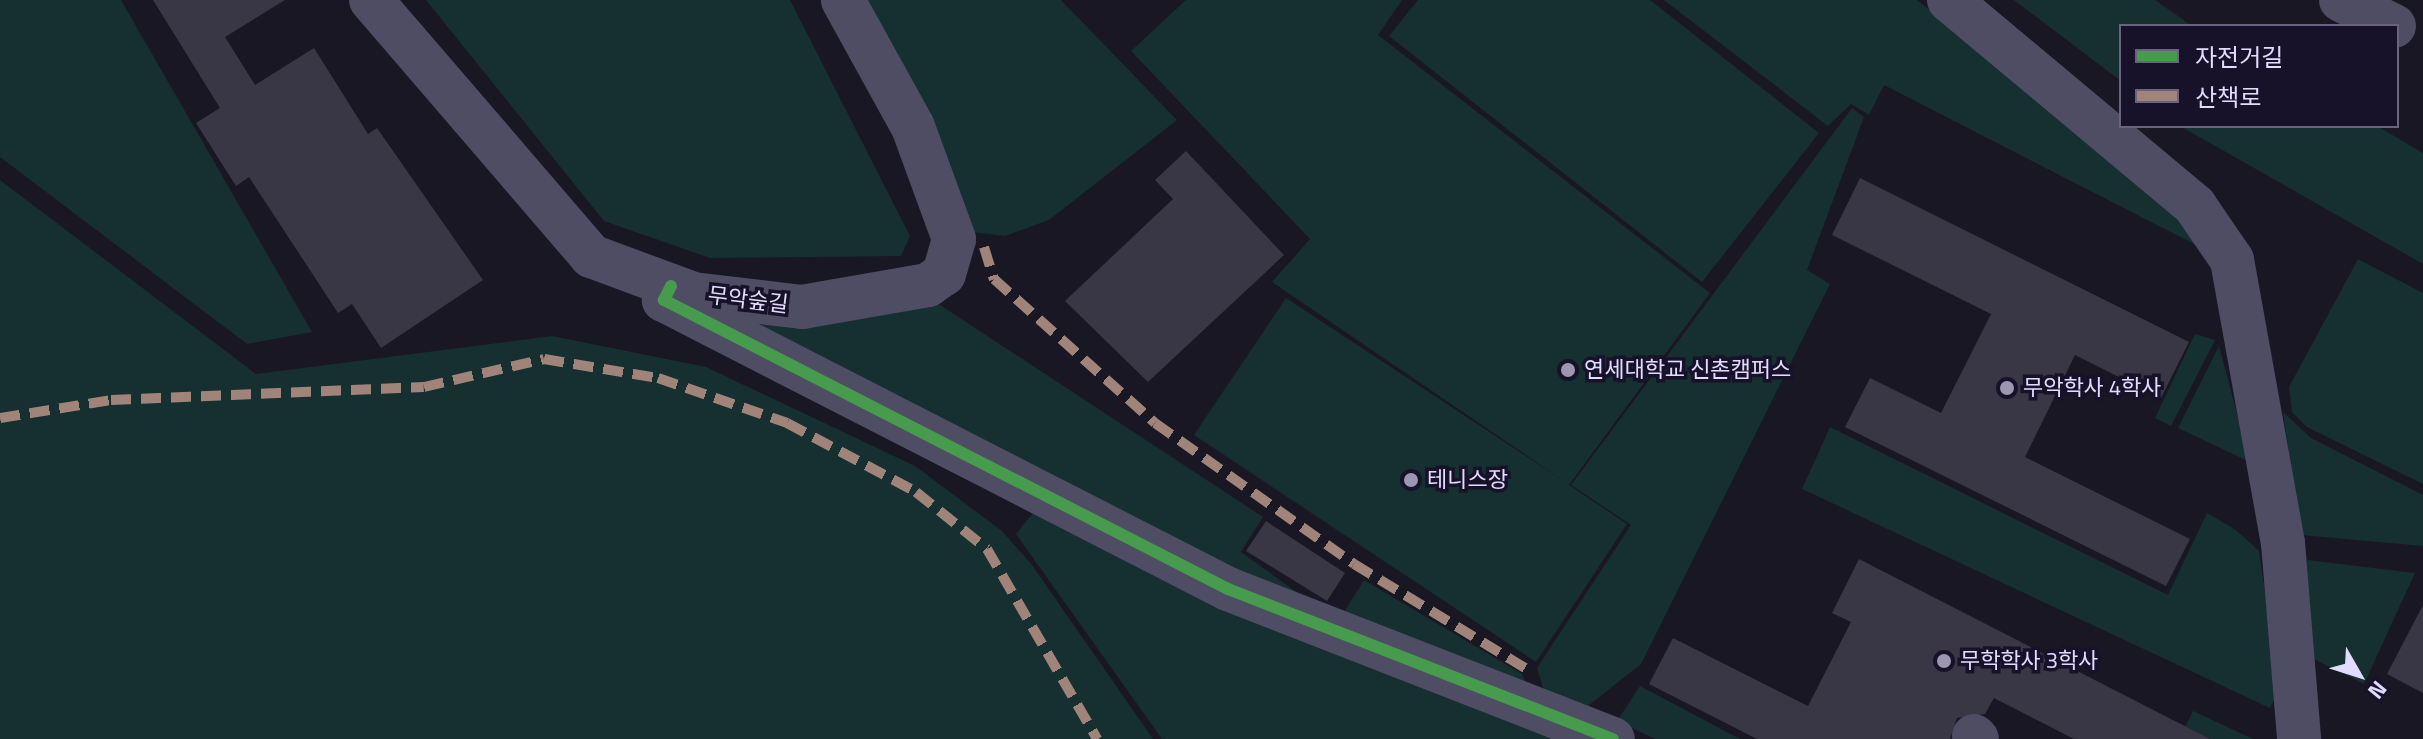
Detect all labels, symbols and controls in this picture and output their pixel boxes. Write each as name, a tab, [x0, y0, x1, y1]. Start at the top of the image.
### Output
legend	[2119, 24, 2399, 128]
text: 자전거길	[2195, 39, 2283, 75]
text: 산책로	[2195, 79, 2261, 115]
street label: 무악숲길	[706, 282, 790, 318]
place label: 연세대학교 신촌캠퍼스	[1584, 357, 1791, 383]
marker: 연세대학교 신촌캠퍼스	[1559, 361, 1577, 379]
place label: 무악학사 4학사	[2023, 375, 2162, 401]
marker: 무악학사 4학사	[1998, 379, 2016, 397]
place label: 테니스장	[1427, 467, 1508, 493]
marker: 테니스장	[1402, 471, 1420, 489]
north arrow	[2319, 635, 2399, 715]
place label: 무학학사 3학사	[1960, 648, 2099, 674]
marker: 무학학사 3학사	[1935, 652, 1953, 670]
text: N	[2360, 673, 2396, 707]

